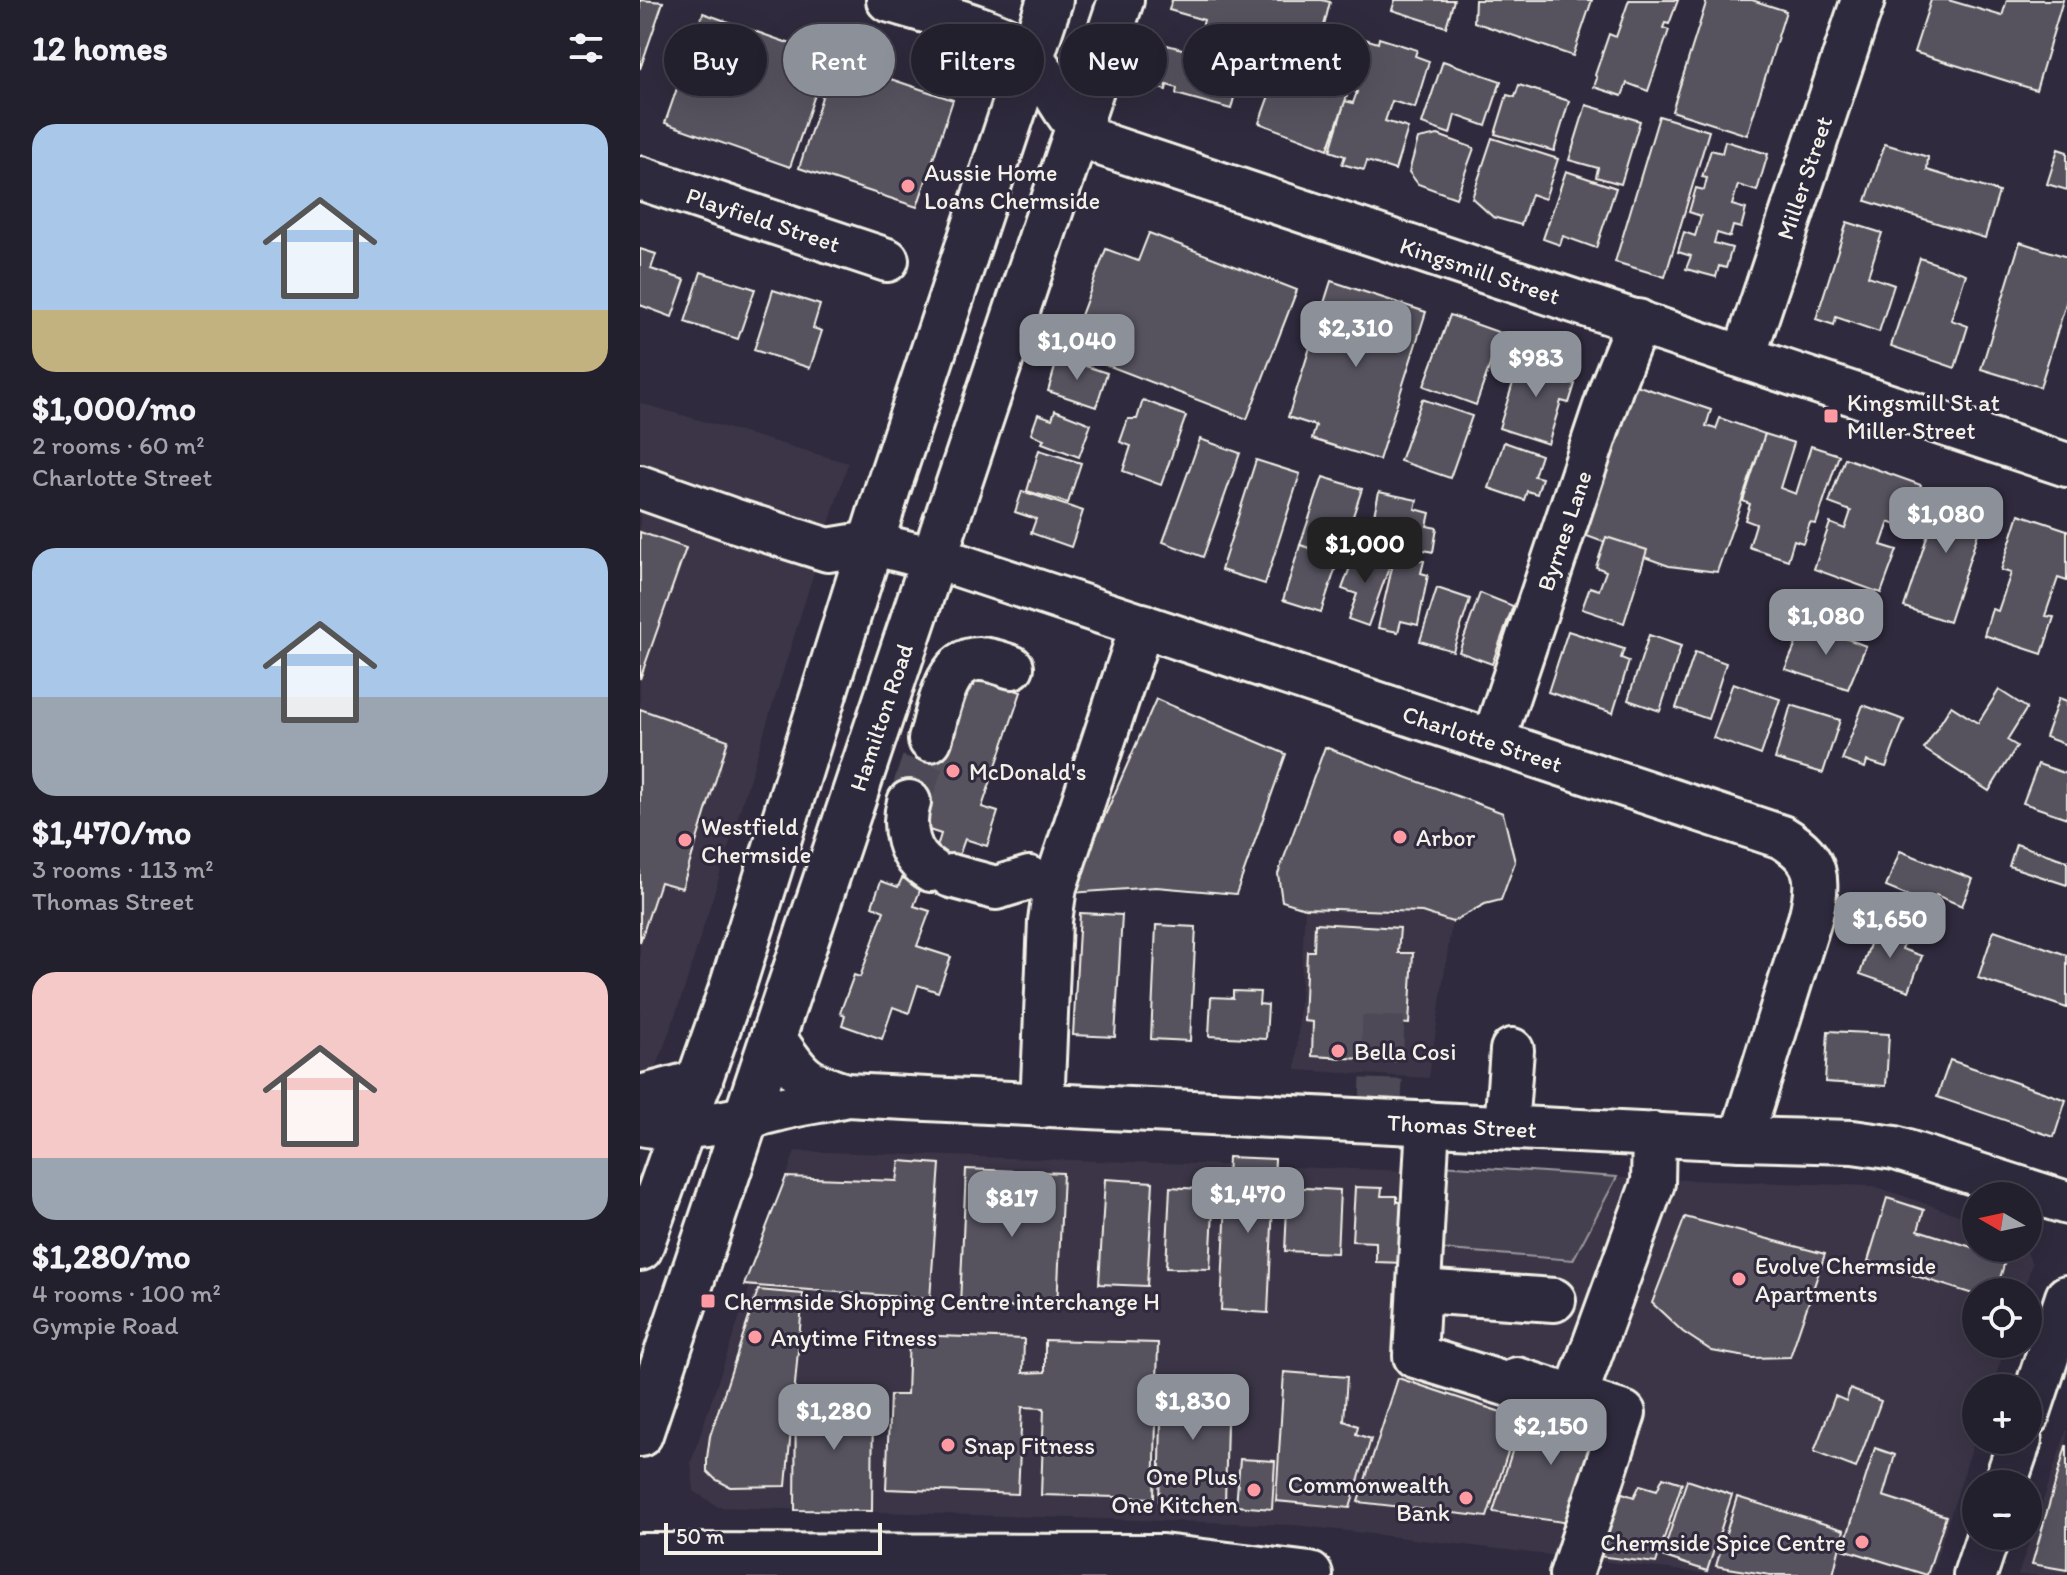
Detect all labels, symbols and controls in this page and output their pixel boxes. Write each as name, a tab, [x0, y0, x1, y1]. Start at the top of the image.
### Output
chip: Buy	[664, 24, 767, 96]
chip: Rent	[783, 24, 895, 96]
chip: Filters	[911, 24, 1044, 96]
chip: New	[1060, 24, 1167, 96]
chip: Apartment	[1183, 24, 1370, 96]
icon: filters	[564, 26, 608, 70]
text: 12 homes	[32, 28, 168, 69]
street label: Miller Street	[1769, 112, 1838, 243]
place label: Aussie Home Loans Chermside	[924, 158, 1100, 215]
icon: home	[248, 176, 392, 320]
marker: Aussie Home Loans Chermside	[899, 177, 917, 195]
street label: Playfield Street	[683, 180, 844, 258]
street label: Kingsmill Street	[1396, 230, 1564, 310]
pin: $2,310	[1291, 301, 1421, 369]
text: $2,310	[1318, 311, 1394, 343]
pin: $1,040	[1012, 314, 1142, 382]
text: $1,040	[1037, 324, 1117, 356]
pin: $983	[1489, 331, 1583, 399]
text: $983	[1508, 341, 1564, 373]
text: $1,000/mo	[32, 388, 196, 429]
place label: Kingsmill St at Miller Street	[1847, 388, 2000, 445]
marker: Kingsmill St at Miller Street	[1822, 407, 1840, 425]
text: 2 rooms · 60 m²	[32, 429, 205, 461]
text: Charlotte Street	[32, 461, 212, 493]
street label: Byrnes Lane	[1530, 467, 1597, 594]
pin: $1,080	[1881, 487, 2011, 555]
text: $1,080	[1907, 497, 1985, 529]
pin: $1,000	[1300, 517, 1430, 585]
text: $1,000	[1325, 527, 1405, 559]
pin: $1,080	[1761, 589, 1891, 657]
text: $1,080	[1787, 599, 1865, 631]
icon: home	[248, 600, 392, 744]
street label: Hamilton Road	[842, 640, 919, 795]
street label: Charlotte Street	[1399, 698, 1566, 778]
place label: McDonald's	[969, 757, 1086, 786]
marker: McDonald's	[944, 762, 962, 780]
text: $1,470/mo	[32, 812, 191, 853]
place label: Westfield Chermside	[701, 812, 811, 869]
place label: Arbor	[1416, 823, 1476, 852]
marker: Arbor	[1391, 828, 1409, 846]
marker: Westfield Chermside	[676, 831, 694, 849]
text: 3 rooms · 113 m²	[32, 853, 214, 885]
text: Thomas Street	[32, 885, 194, 917]
pin: $1,650	[1825, 892, 1955, 960]
text: $1,650	[1853, 902, 1927, 934]
icon: home	[248, 1024, 392, 1168]
place label: Bella Cosi	[1354, 1037, 1456, 1066]
marker: Bella Cosi	[1329, 1042, 1347, 1060]
street label: Thomas Street	[1387, 1107, 1537, 1143]
pin: $1,470	[1183, 1167, 1313, 1235]
pin: $817	[965, 1171, 1059, 1239]
text: $1,470	[1210, 1177, 1286, 1209]
text: $817	[986, 1181, 1038, 1213]
north arrow	[1962, 1182, 2042, 1262]
map controls	[1962, 1182, 2042, 1550]
text: $1,280/mo	[32, 1236, 191, 1277]
place label: Evolve Chermside Apartments	[1755, 1251, 1936, 1308]
marker: Evolve Chermside Apartments	[1730, 1270, 1748, 1288]
text: 4 rooms · 100 m²	[32, 1277, 221, 1309]
button: locate	[1962, 1278, 2042, 1358]
place label: Chermside Shopping Centre interchange H	[724, 1287, 1160, 1316]
marker: Chermside Shopping Centre interchange H	[699, 1292, 717, 1310]
text: Gympie Road	[32, 1309, 178, 1341]
place label: Anytime Fitness	[771, 1323, 937, 1352]
marker: Anytime Fitness	[746, 1328, 764, 1346]
pin: $1,830	[1128, 1374, 1258, 1442]
button: +	[1962, 1374, 2042, 1454]
pin: $1,280	[769, 1384, 899, 1452]
text: $1,830	[1155, 1384, 1231, 1416]
text: $1,280	[796, 1394, 872, 1426]
pin: $2,150	[1486, 1399, 1616, 1467]
text: $2,150	[1514, 1409, 1588, 1441]
place label: Snap Fitness	[964, 1431, 1095, 1460]
marker: Snap Fitness	[939, 1436, 957, 1454]
place label: One Plus One Kitchen	[1111, 1462, 1238, 1519]
place label: Commonwealth Bank	[1288, 1470, 1450, 1527]
button: −	[1962, 1470, 2042, 1550]
marker: One Plus One Kitchen	[1245, 1481, 1263, 1499]
marker: Commonwealth Bank	[1457, 1489, 1475, 1507]
scale bar	[664, 1519, 882, 1555]
text: 50 m	[676, 1523, 725, 1550]
place label: Chermside Spice Centre	[1600, 1528, 1846, 1557]
marker: Chermside Spice Centre	[1853, 1533, 1871, 1551]

